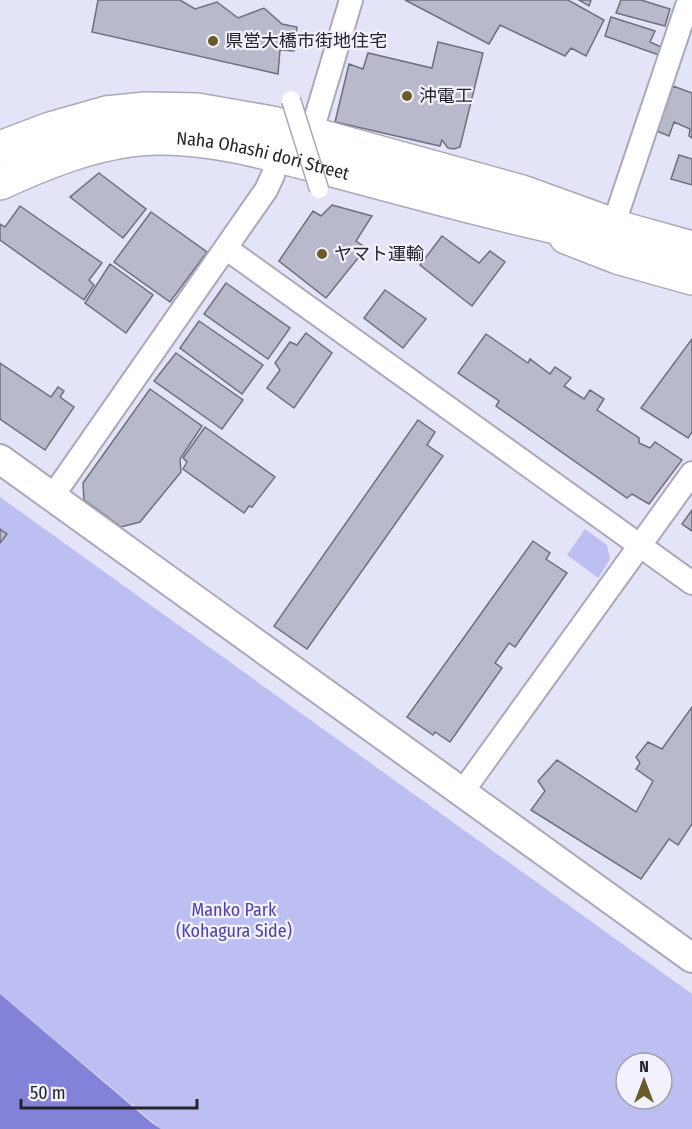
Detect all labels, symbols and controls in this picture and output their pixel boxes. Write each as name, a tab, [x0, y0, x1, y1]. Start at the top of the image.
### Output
place label: 県営大橋市街地住宅	[225, 30, 387, 52]
marker: 県営大橋市街地住宅	[206, 34, 220, 48]
place label: 沖電工	[419, 85, 473, 107]
marker: 沖電工	[400, 89, 414, 103]
street label: Naha Ohashi dori Street	[176, 127, 352, 185]
place label: ヤマト運輸	[334, 243, 424, 265]
marker: ヤマト運輸	[315, 247, 329, 261]
park label: Manko Park (Kohagura Side)	[176, 899, 292, 942]
north arrow	[614, 1051, 674, 1111]
text: N	[639, 1057, 649, 1076]
scale bar	[21, 1072, 196, 1110]
text: 50 m	[30, 1082, 66, 1104]

